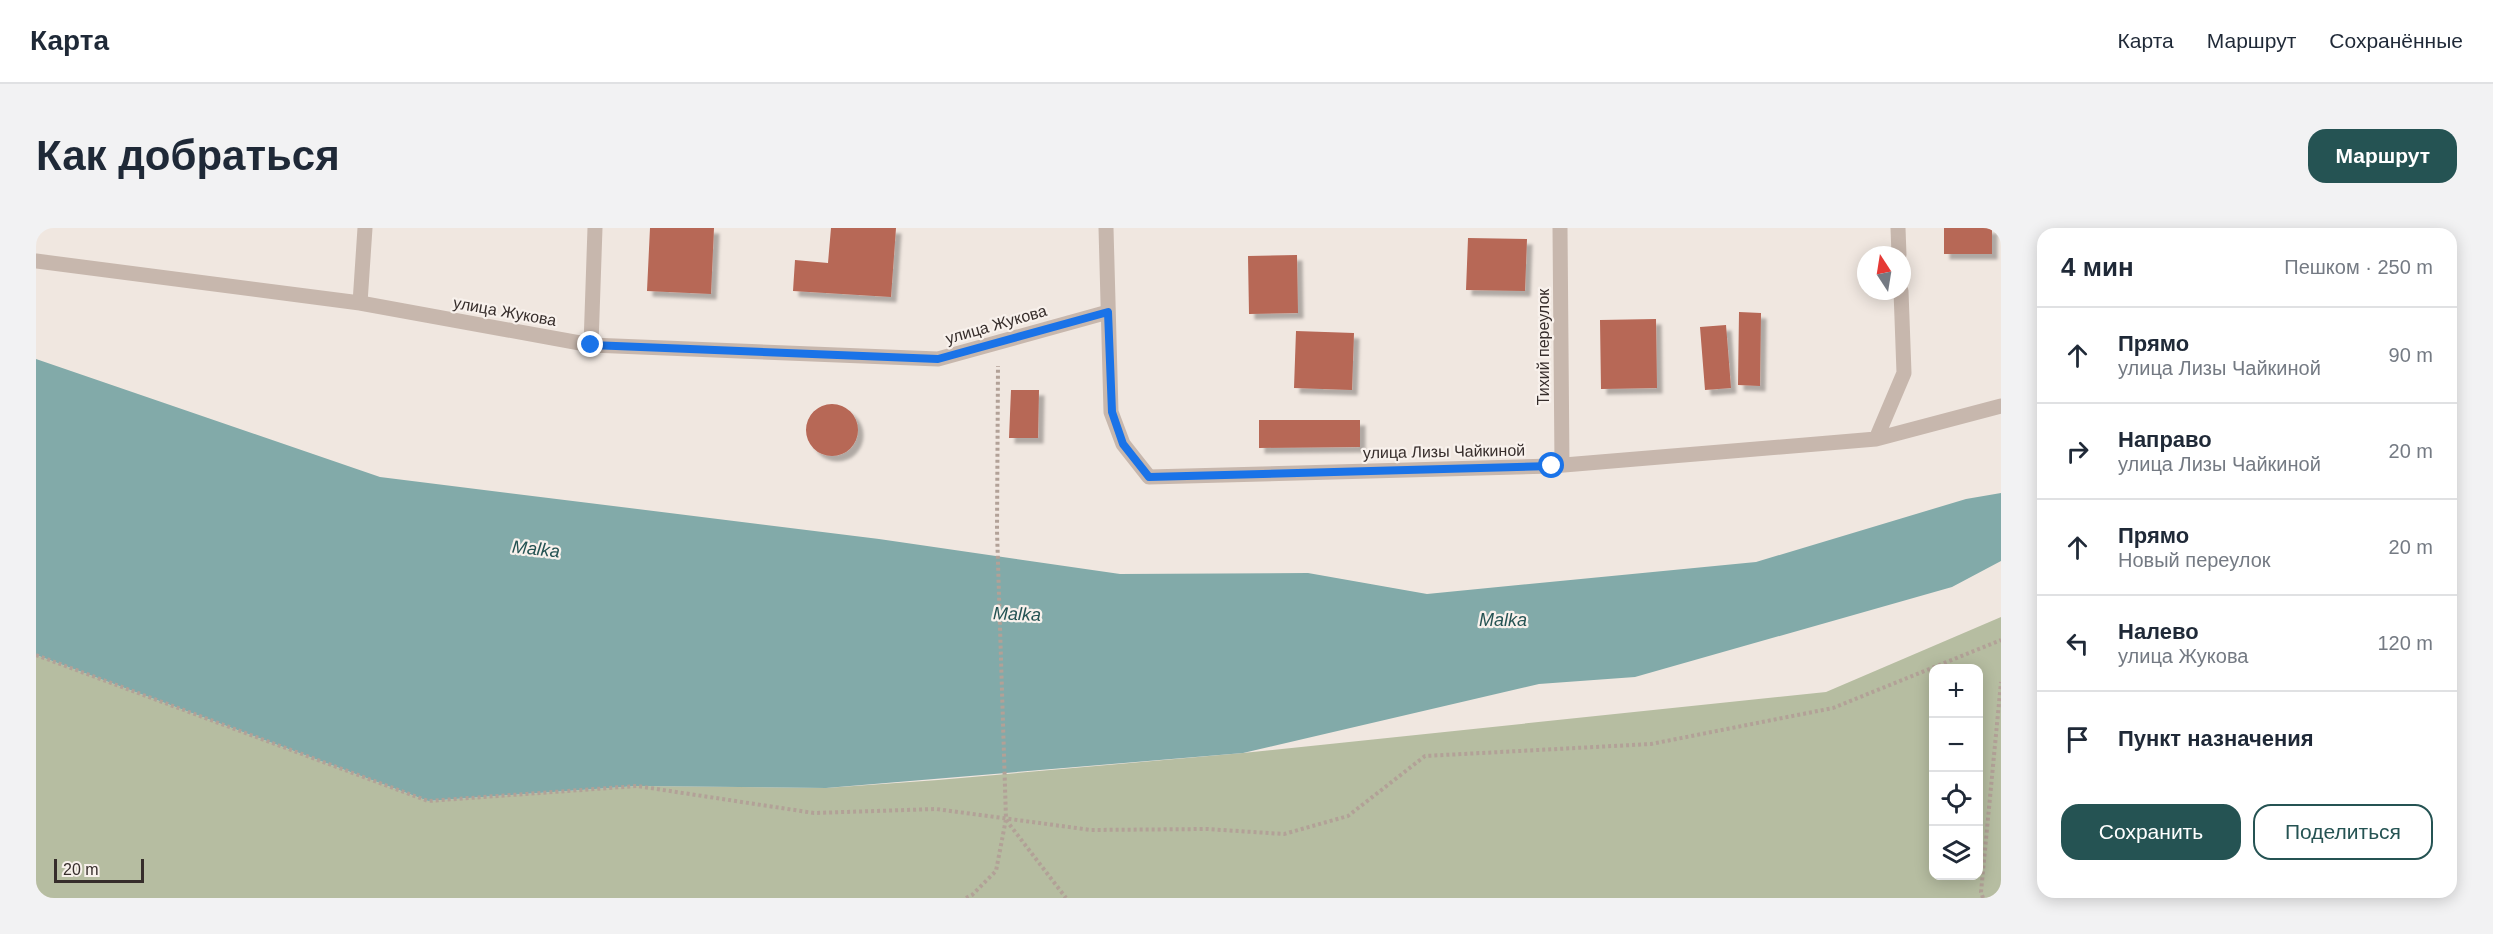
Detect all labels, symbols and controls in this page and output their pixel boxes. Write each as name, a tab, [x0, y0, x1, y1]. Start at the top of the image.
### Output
text: Карта	[30, 25, 109, 56]
text: Карта	[2118, 29, 2174, 52]
text: Маршрут	[2207, 29, 2296, 52]
text: Сохранённые	[2329, 29, 2463, 52]
button: Маршрут	[2308, 129, 2457, 183]
text: Как добраться	[36, 132, 340, 179]
north arrow	[1857, 246, 1911, 300]
text: 4 мин	[2061, 252, 2134, 282]
text: Пешком · 250 m	[2284, 256, 2433, 278]
street label: Тихий переулок	[1535, 288, 1552, 405]
street label: улица Жукова	[452, 294, 558, 329]
street label: улица Жукова	[944, 302, 1049, 347]
route end	[577, 331, 603, 357]
text: Прямо	[2118, 331, 2189, 356]
icon: ahead	[2061, 339, 2094, 372]
text: 90 m	[2389, 344, 2433, 366]
text: улица Лизы Чайкиной	[2118, 357, 2321, 379]
text: Направо	[2118, 427, 2212, 452]
icon: right	[2061, 435, 2094, 468]
text: 20 m	[2389, 440, 2433, 462]
street label: улица Лизы Чайкиной	[1363, 442, 1525, 461]
route start	[1538, 452, 1564, 478]
text: улица Лизы Чайкиной	[2118, 453, 2321, 475]
text: Прямо	[2118, 523, 2189, 548]
icon: ahead	[2061, 531, 2094, 564]
text: 20 m	[2389, 536, 2433, 558]
water label: Malka	[511, 537, 561, 561]
text: Новый переулок	[2118, 549, 2271, 571]
water label: Malka	[993, 603, 1041, 625]
water label: Malka	[1479, 610, 1527, 630]
text: Налево	[2118, 619, 2199, 644]
icon: left	[2061, 627, 2094, 660]
text: 120 m	[2377, 632, 2433, 654]
text: улица Жукова	[2118, 645, 2248, 667]
map controls	[1929, 664, 1983, 880]
button: +	[1929, 664, 1983, 718]
button: −	[1929, 718, 1983, 772]
icon: arrive	[2061, 723, 2094, 756]
text: Пункт назначения	[2118, 726, 2314, 751]
button: locate	[1929, 772, 1983, 826]
button: Сохранить	[2061, 804, 2241, 860]
button: Поделиться	[2253, 804, 2433, 860]
button: layers	[1929, 826, 1983, 880]
scale bar	[54, 856, 144, 884]
text: 20 m	[63, 861, 99, 878]

